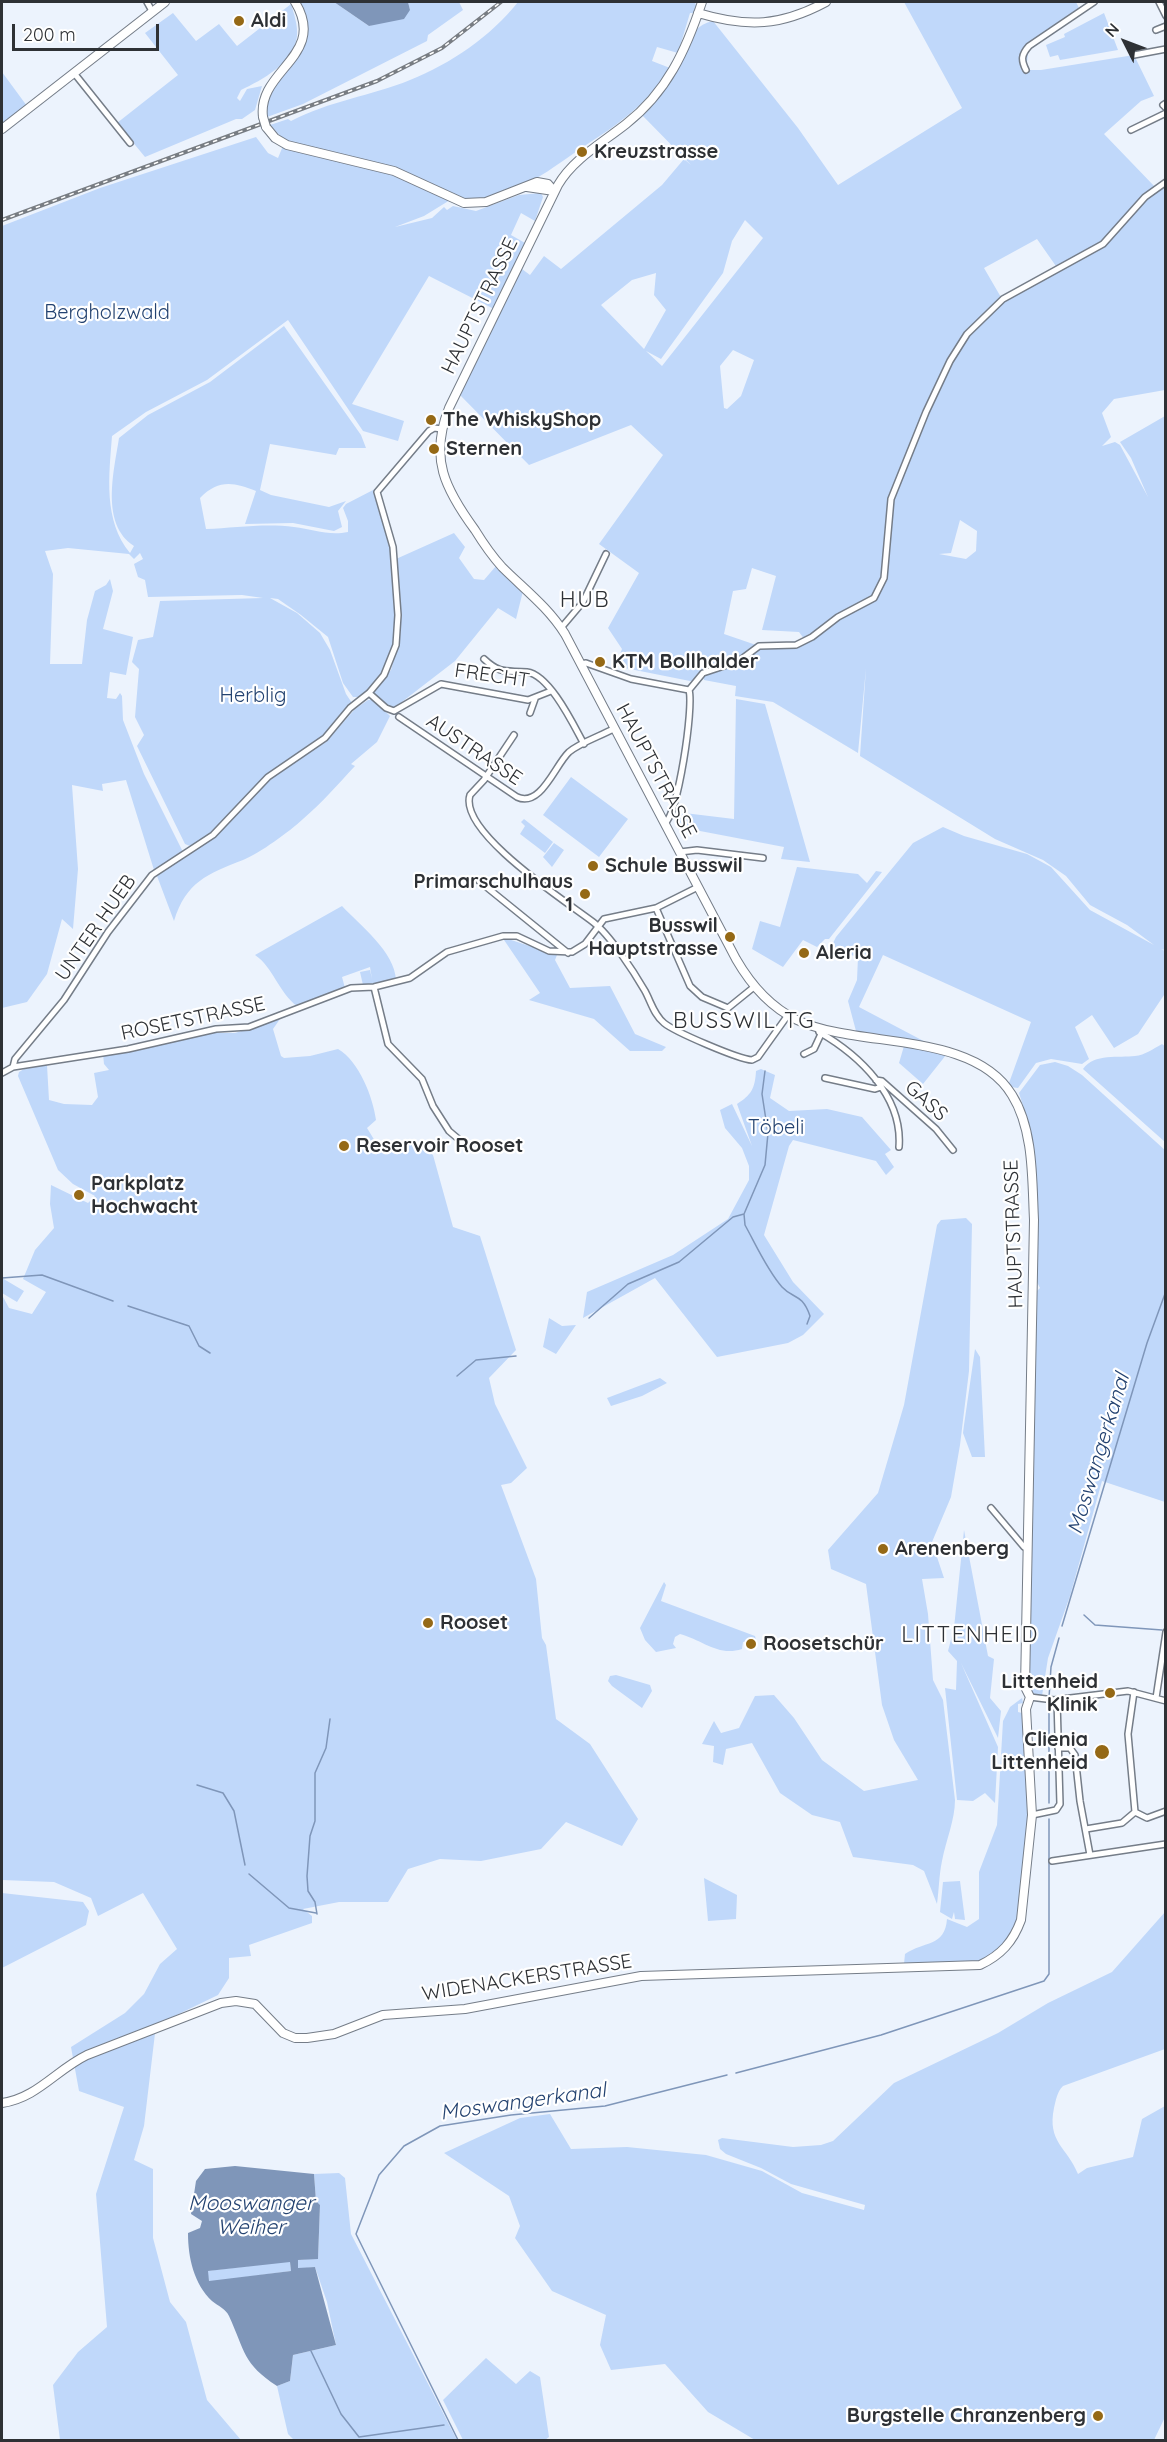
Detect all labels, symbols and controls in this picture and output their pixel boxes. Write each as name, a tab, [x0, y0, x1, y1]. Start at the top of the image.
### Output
place label: Aldi	[251, 9, 286, 33]
scale bar	[15, 12, 162, 50]
north arrow	[1095, 12, 1155, 72]
marker: Aldi	[232, 14, 246, 28]
text: N	[1100, 19, 1123, 41]
text: 200 m	[23, 23, 76, 46]
place label: Kreuzstrasse	[594, 140, 718, 164]
marker: Kreuzstrasse	[575, 145, 589, 159]
street label: HAUPTSTRASSE	[437, 234, 523, 378]
park label: Bergholzwald	[44, 301, 170, 325]
place label: The WhiskyShop	[443, 408, 601, 432]
marker: The WhiskyShop	[424, 413, 438, 427]
place label: Sternen	[446, 437, 522, 461]
marker: Sternen	[427, 442, 441, 456]
district label: HUB	[560, 587, 610, 613]
place label: KTM Bollhalder	[612, 650, 758, 674]
marker: KTM Bollhalder	[593, 655, 607, 669]
street label: FRECHT	[453, 659, 531, 693]
park label: Herblig	[220, 684, 286, 708]
street label: HAUPTSTRASSE	[610, 700, 702, 842]
street label: AUSTRASSE	[422, 709, 526, 791]
place label: Schule Busswil	[605, 854, 743, 878]
marker: Schule Busswil	[586, 859, 600, 873]
street label: UNTER HUEB	[51, 870, 141, 986]
place label: Primarschulhaus 1	[414, 870, 573, 917]
marker: Primarschulhaus 1	[578, 887, 592, 901]
place label: Busswil Hauptstrasse	[588, 914, 718, 961]
marker: Busswil Hauptstrasse	[723, 930, 737, 944]
place label: Aleria	[816, 941, 872, 965]
marker: Aleria	[797, 946, 811, 960]
street label: ROSETSTRASSE	[119, 992, 267, 1046]
district label: BUSSWIL TG	[673, 1008, 815, 1034]
street label: GASS	[900, 1076, 952, 1126]
park label: Töbeli	[748, 1116, 804, 1140]
place label: Reservoir Rooset	[356, 1134, 523, 1158]
marker: Reservoir Rooset	[337, 1139, 351, 1153]
street label: HAUPTSTRASSE	[999, 1159, 1029, 1309]
place label: Parkplatz Hochwacht	[91, 1172, 198, 1219]
marker: Parkplatz Hochwacht	[72, 1188, 86, 1202]
water label: Moswangerkanal	[1063, 1371, 1135, 1537]
place label: Arenenberg	[895, 1537, 1009, 1561]
marker: Arenenberg	[876, 1542, 890, 1556]
place label: Rooset	[440, 1611, 508, 1635]
marker: Rooset	[421, 1616, 435, 1630]
district label: LITTENHEID	[901, 1622, 1039, 1648]
place label: Roosetschür	[763, 1632, 884, 1656]
marker: Roosetschür	[744, 1637, 758, 1651]
place label: Littenheid Klinik	[1001, 1670, 1098, 1717]
marker: Littenheid Klinik	[1103, 1686, 1117, 1700]
place label: Clienia Littenheid	[991, 1728, 1088, 1775]
marker: Clienia Littenheid	[1093, 1743, 1111, 1761]
street label: WIDENACKERSTRASSE	[420, 1950, 634, 2006]
water label: Moswangerkanal	[439, 2078, 607, 2126]
water label: Mooswanger Weiher	[188, 2191, 314, 2241]
place label: Burgstelle Chranzenberg	[847, 2404, 1086, 2428]
marker: Burgstelle Chranzenberg	[1091, 2409, 1105, 2423]

